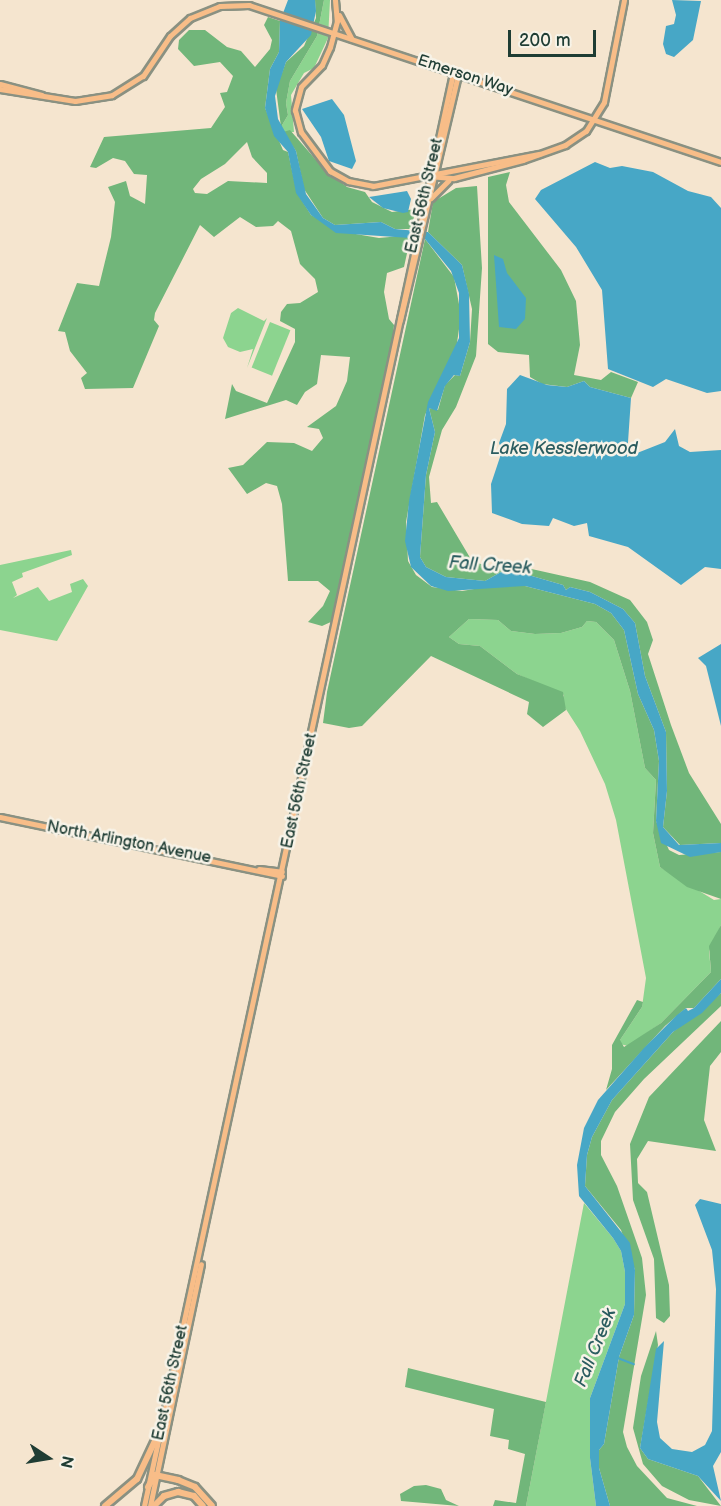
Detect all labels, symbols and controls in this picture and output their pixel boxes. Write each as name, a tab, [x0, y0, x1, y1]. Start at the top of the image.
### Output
scale bar	[511, 18, 600, 56]
text: 200 m	[519, 30, 571, 51]
street label: Emerson Way	[415, 52, 515, 100]
street label: East 56th Street	[402, 136, 448, 256]
water label: Lake Kesslerwood	[490, 438, 638, 460]
water label: Fall Creek	[448, 552, 532, 580]
street label: East 56th Street	[278, 731, 322, 851]
street label: North Arlington Avenue	[45, 818, 213, 868]
water label: Fall Creek	[571, 1306, 621, 1390]
street label: East 56th Street	[149, 1323, 193, 1443]
north arrow	[18, 1428, 78, 1488]
text: N	[56, 1454, 77, 1470]

